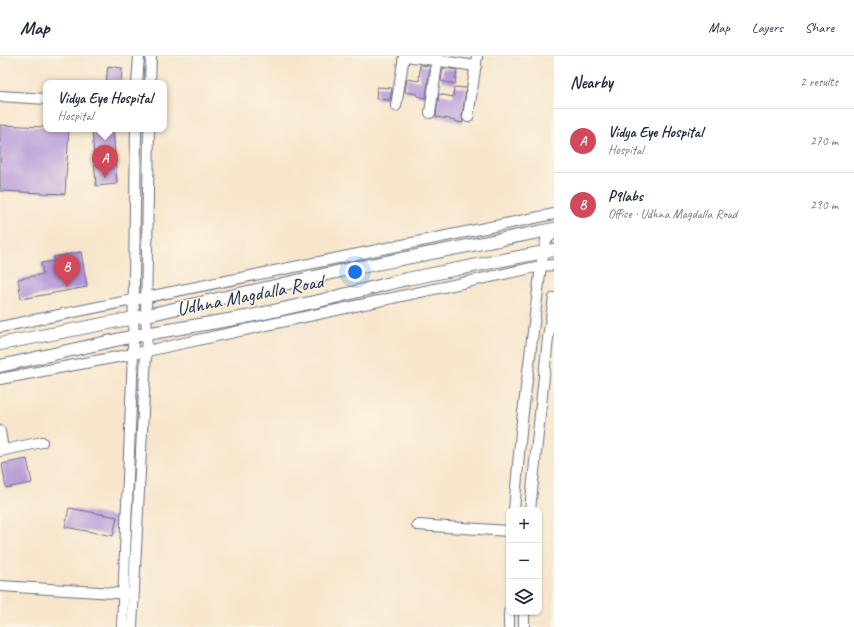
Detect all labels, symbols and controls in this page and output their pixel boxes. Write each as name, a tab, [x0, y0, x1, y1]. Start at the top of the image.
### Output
text: Map	[20, 16, 50, 40]
text: Map	[708, 19, 730, 36]
text: Layers	[752, 19, 783, 36]
text: Share	[805, 19, 834, 36]
text: Nearby	[570, 72, 613, 93]
text: 2 results	[800, 74, 838, 90]
popup	[43, 80, 167, 132]
text: Vidya Eye Hospital	[58, 89, 152, 108]
text: Hospital	[58, 108, 93, 124]
text: Vidya Eye Hospital	[608, 123, 703, 142]
text: A	[580, 133, 586, 149]
text: 270 m	[810, 133, 838, 149]
text: Hospital	[608, 142, 644, 158]
pin: A	[92, 145, 118, 178]
text: P9labs	[608, 187, 643, 206]
text: B	[580, 197, 586, 213]
text: 290 m	[810, 197, 838, 213]
text: Office · Udhna Magdalla Road	[608, 206, 737, 222]
pin: B	[54, 254, 80, 287]
your location	[345, 262, 365, 282]
street label: Udhna Magdalla Road	[175, 268, 328, 321]
map controls	[506, 507, 542, 615]
button: +	[506, 507, 542, 543]
button: −	[506, 543, 542, 579]
button: layers	[506, 579, 542, 615]

